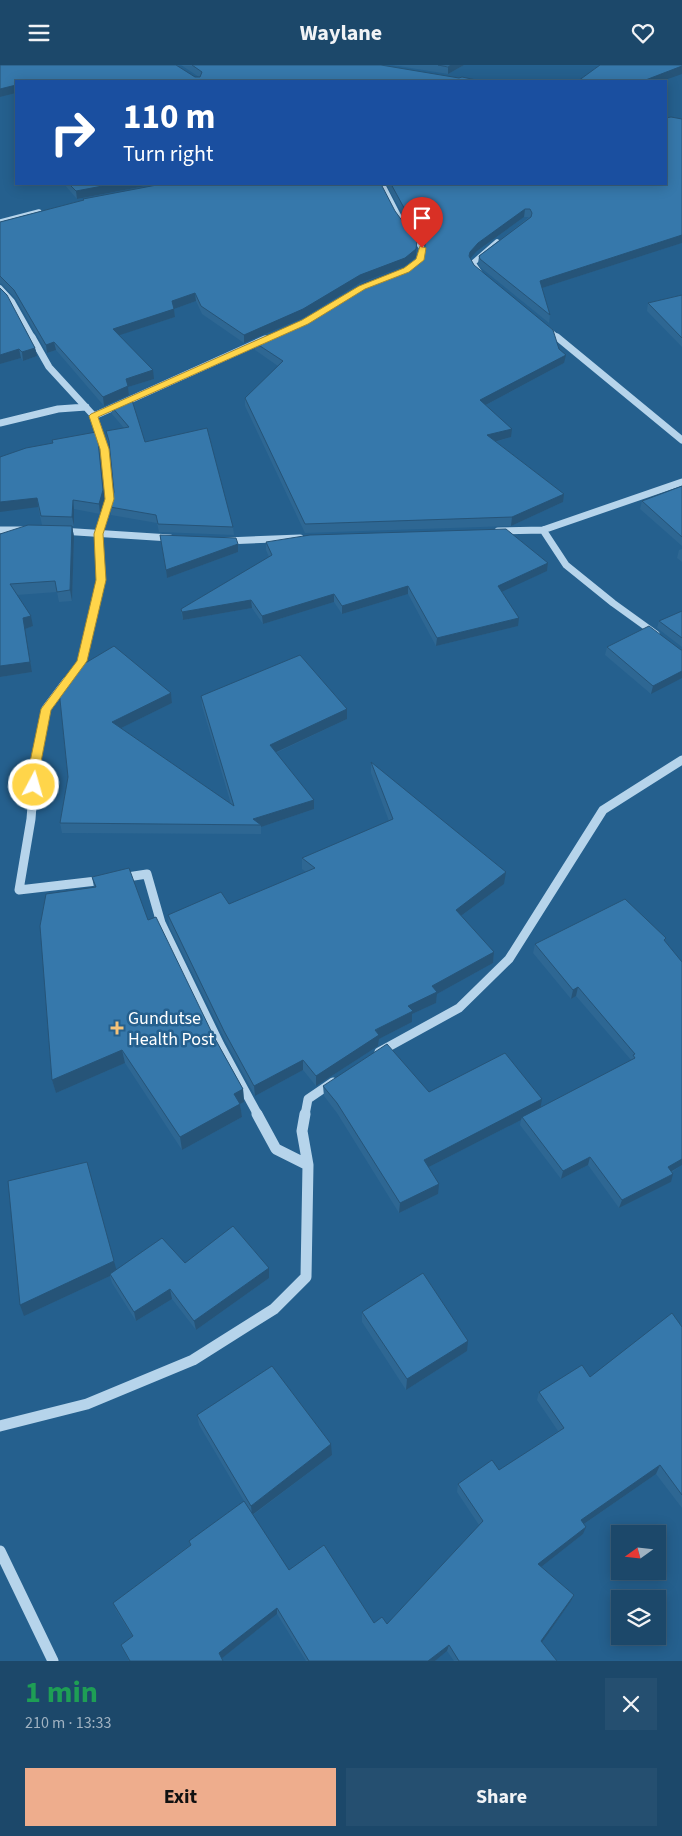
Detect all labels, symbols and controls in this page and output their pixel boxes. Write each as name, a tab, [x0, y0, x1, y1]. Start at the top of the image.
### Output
text: Waylane	[300, 17, 382, 49]
icon: menu	[25, 19, 53, 47]
icon: heart	[629, 19, 657, 47]
text: 110 m	[123, 92, 215, 142]
icon: right	[40, 100, 105, 165]
text: Turn right	[123, 138, 213, 170]
pin	[401, 197, 443, 248]
icon: arrive	[408, 204, 436, 232]
position arrow	[7, 758, 59, 810]
place label: Gundutse Health Post	[128, 1006, 214, 1052]
marker: Gundutse Health Post	[110, 1021, 124, 1035]
north arrow	[611, 1525, 666, 1580]
map controls	[611, 1525, 666, 1645]
button: layers	[611, 1590, 666, 1645]
text: 1 min	[25, 1671, 98, 1714]
button: close	[605, 1678, 657, 1730]
text: 210 m · 13:33	[25, 1712, 112, 1734]
button: Exit	[25, 1768, 336, 1826]
button: Share	[346, 1768, 657, 1826]

